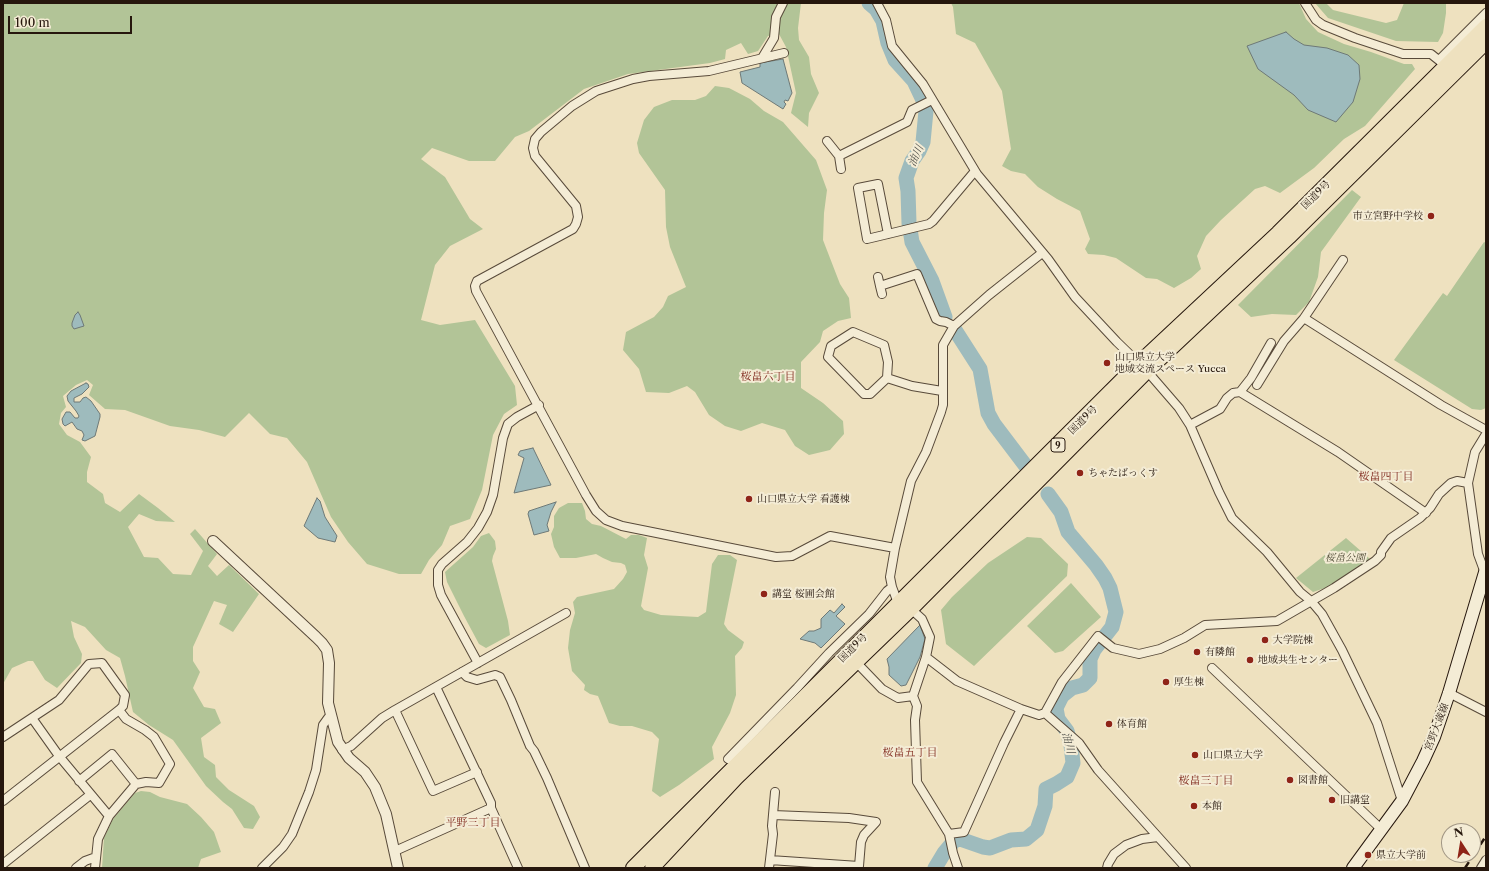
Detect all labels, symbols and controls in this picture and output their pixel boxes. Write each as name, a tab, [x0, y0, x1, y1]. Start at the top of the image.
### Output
scale bar	[10, 8, 134, 34]
text: 100 m	[15, 15, 50, 30]
water label: 油川	[905, 143, 927, 169]
street label: 国道9号	[1299, 178, 1333, 212]
place label: 市立宮野中学校	[1353, 210, 1423, 222]
marker: 市立宮野中学校	[1426, 211, 1436, 221]
place label: 山口県立大学 地域交流スペース Yucca	[1115, 351, 1226, 374]
marker: 山口県立大学 地域交流スペース Yucca	[1102, 358, 1112, 368]
district label: 桜畠六丁目	[741, 370, 795, 384]
street label: 国道9号	[1066, 403, 1100, 437]
road number: 9	[1051, 438, 1065, 452]
place label: ちゃたばっくす	[1088, 467, 1158, 479]
marker: ちゃたばっくす	[1075, 468, 1085, 478]
district label: 桜畠四丁目	[1359, 470, 1413, 484]
place label: 山口県立大学 看護棟	[757, 493, 850, 505]
marker: 山口県立大学 看護棟	[744, 494, 754, 504]
park label: 桜畠公園	[1325, 552, 1365, 564]
place label: 講堂 桜圃会館	[772, 588, 835, 600]
marker: 講堂 桜圃会館	[759, 589, 769, 599]
street label: 国道9号	[836, 631, 870, 665]
place label: 大学院棟	[1273, 634, 1313, 646]
marker: 大学院棟	[1260, 635, 1270, 645]
place label: 有隣館	[1205, 646, 1235, 658]
marker: 有隣館	[1192, 647, 1202, 657]
place label: 地域共生センター	[1258, 654, 1338, 666]
marker: 地域共生センター	[1245, 655, 1255, 665]
place label: 厚生棟	[1174, 676, 1204, 688]
marker: 厚生棟	[1161, 677, 1171, 687]
street label: 宮野大歳線	[1422, 702, 1452, 752]
place label: 体育館	[1117, 718, 1147, 730]
marker: 体育館	[1104, 719, 1114, 729]
water label: 油川	[1059, 731, 1077, 755]
district label: 桜畠五丁目	[883, 746, 937, 760]
place label: 山口県立大学	[1203, 749, 1263, 761]
marker: 山口県立大学	[1190, 750, 1200, 760]
district label: 桜畠三丁目	[1179, 774, 1233, 788]
place label: 図書館	[1298, 774, 1328, 786]
marker: 図書館	[1285, 775, 1295, 785]
place label: 旧講堂	[1340, 794, 1370, 806]
marker: 旧講堂	[1327, 795, 1337, 805]
place label: 本館	[1202, 800, 1222, 812]
marker: 本館	[1189, 801, 1199, 811]
district label: 平野三丁目	[446, 816, 500, 830]
north arrow	[1441, 823, 1481, 863]
text: N	[1453, 824, 1465, 840]
place label: 県立大学前	[1376, 849, 1426, 861]
marker: 県立大学前	[1363, 850, 1373, 860]

